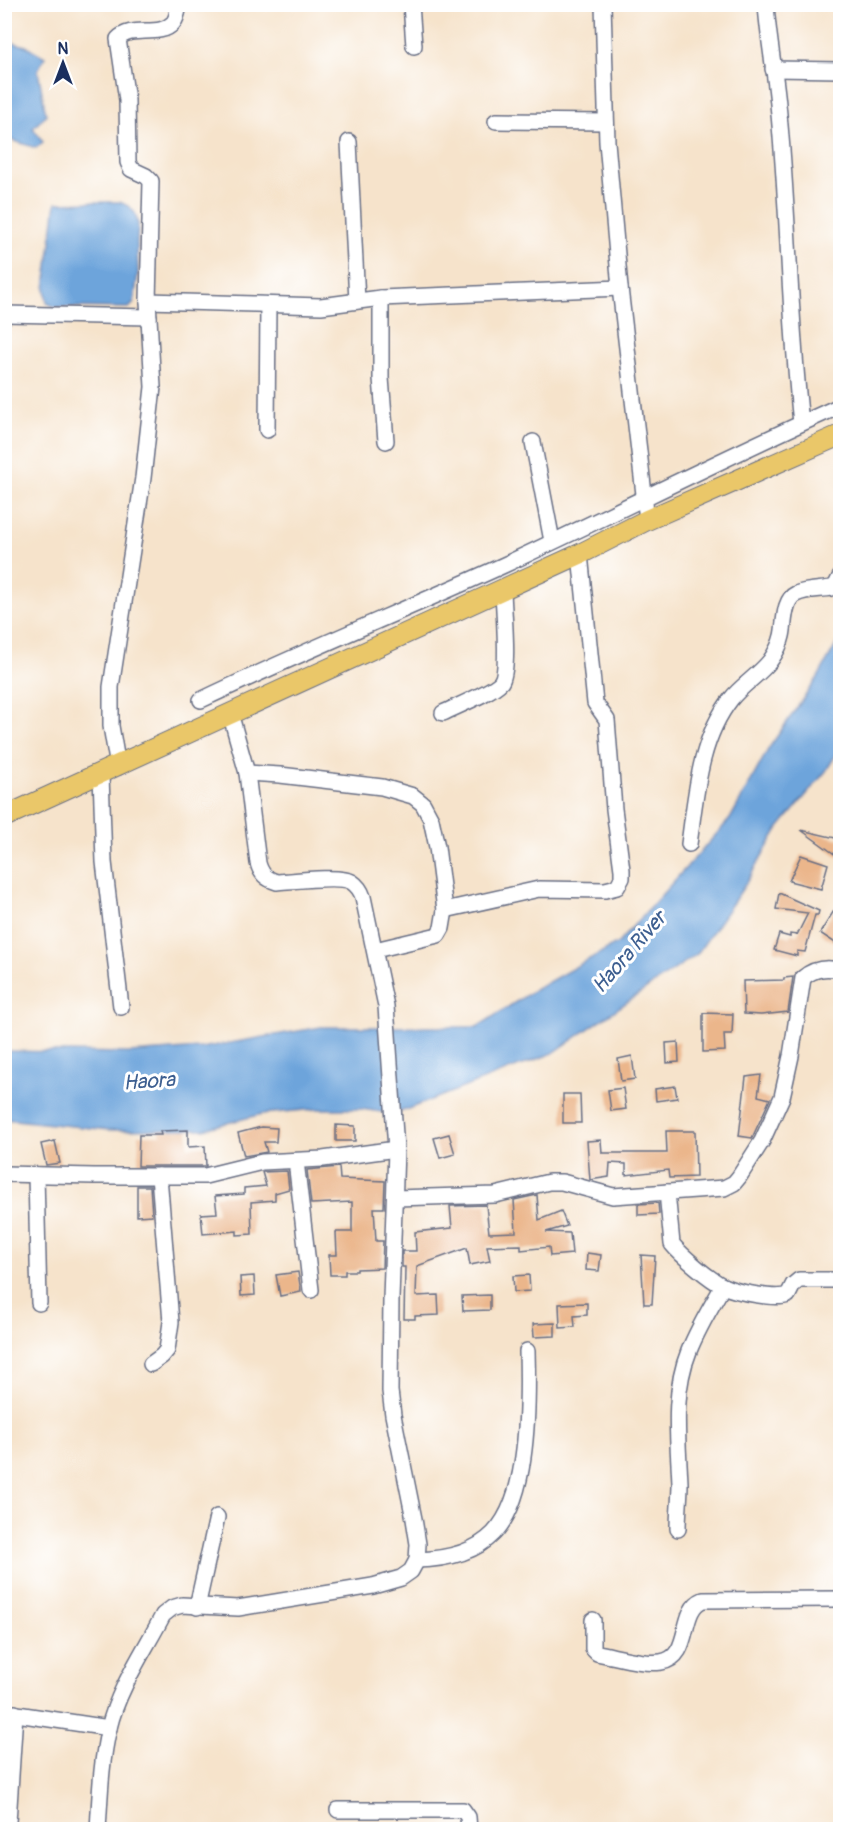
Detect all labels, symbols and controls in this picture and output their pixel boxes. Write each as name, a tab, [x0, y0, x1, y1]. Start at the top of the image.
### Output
north arrow	[33, 33, 93, 93]
text: N	[58, 39, 69, 59]
water label: Haora River	[586, 904, 674, 999]
water label: Haora	[122, 1066, 177, 1097]

